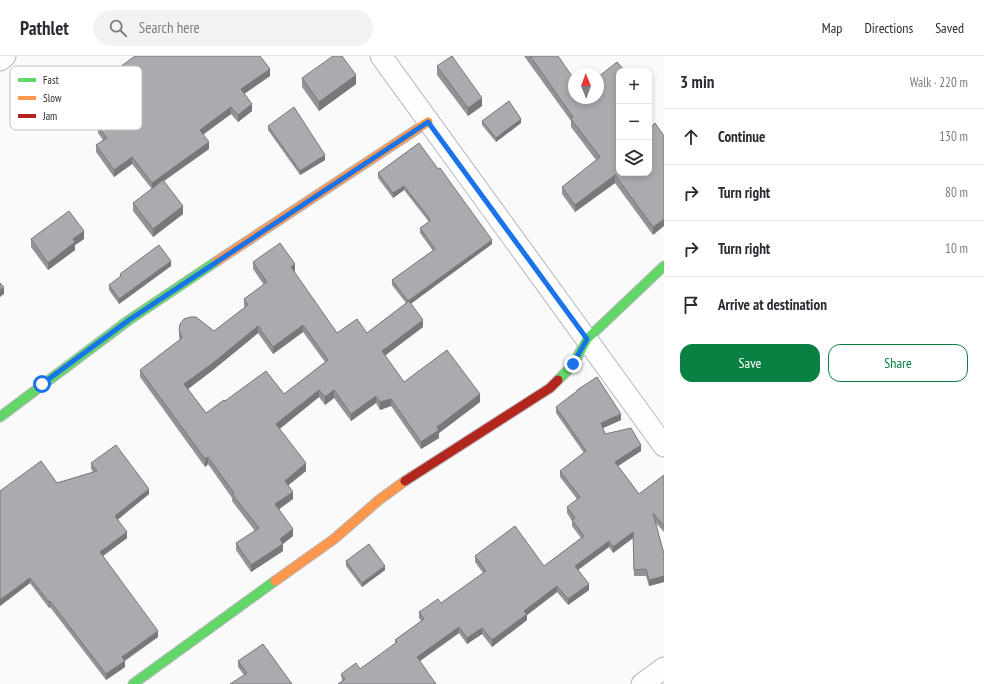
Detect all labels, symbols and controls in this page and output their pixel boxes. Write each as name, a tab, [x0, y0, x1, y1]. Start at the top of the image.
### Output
search box	[93, 10, 373, 46]
text: Pathlet	[20, 16, 69, 40]
icon: search	[107, 17, 129, 39]
text: Search here	[139, 18, 200, 37]
text: Map	[822, 19, 842, 37]
text: Directions	[864, 19, 913, 37]
text: Saved	[935, 19, 964, 37]
legend	[10, 66, 142, 130]
north arrow	[568, 68, 604, 104]
map controls	[616, 68, 652, 176]
button: +	[616, 68, 652, 104]
text: 3 min	[680, 71, 714, 93]
text: Fast	[43, 73, 59, 87]
text: Walk · 220 m	[910, 74, 968, 91]
text: Slow	[43, 91, 62, 105]
button: −	[616, 104, 652, 140]
text: Jam	[42, 109, 57, 123]
icon: ahead	[680, 126, 702, 148]
text: Continue	[718, 127, 765, 146]
text: 130 m	[939, 128, 968, 145]
button: layers	[616, 140, 652, 176]
icon: right	[680, 182, 702, 204]
text: Turn right	[718, 183, 770, 202]
text: 80 m	[945, 184, 968, 201]
icon: right	[680, 238, 702, 260]
text: Turn right	[718, 239, 770, 258]
text: 10 m	[945, 240, 968, 257]
icon: arrive	[680, 294, 702, 316]
text: Arrive at destination	[718, 295, 827, 314]
button: Save	[680, 344, 820, 382]
button: Share	[828, 344, 968, 382]
route end	[564, 355, 582, 373]
route start	[33, 375, 51, 393]

